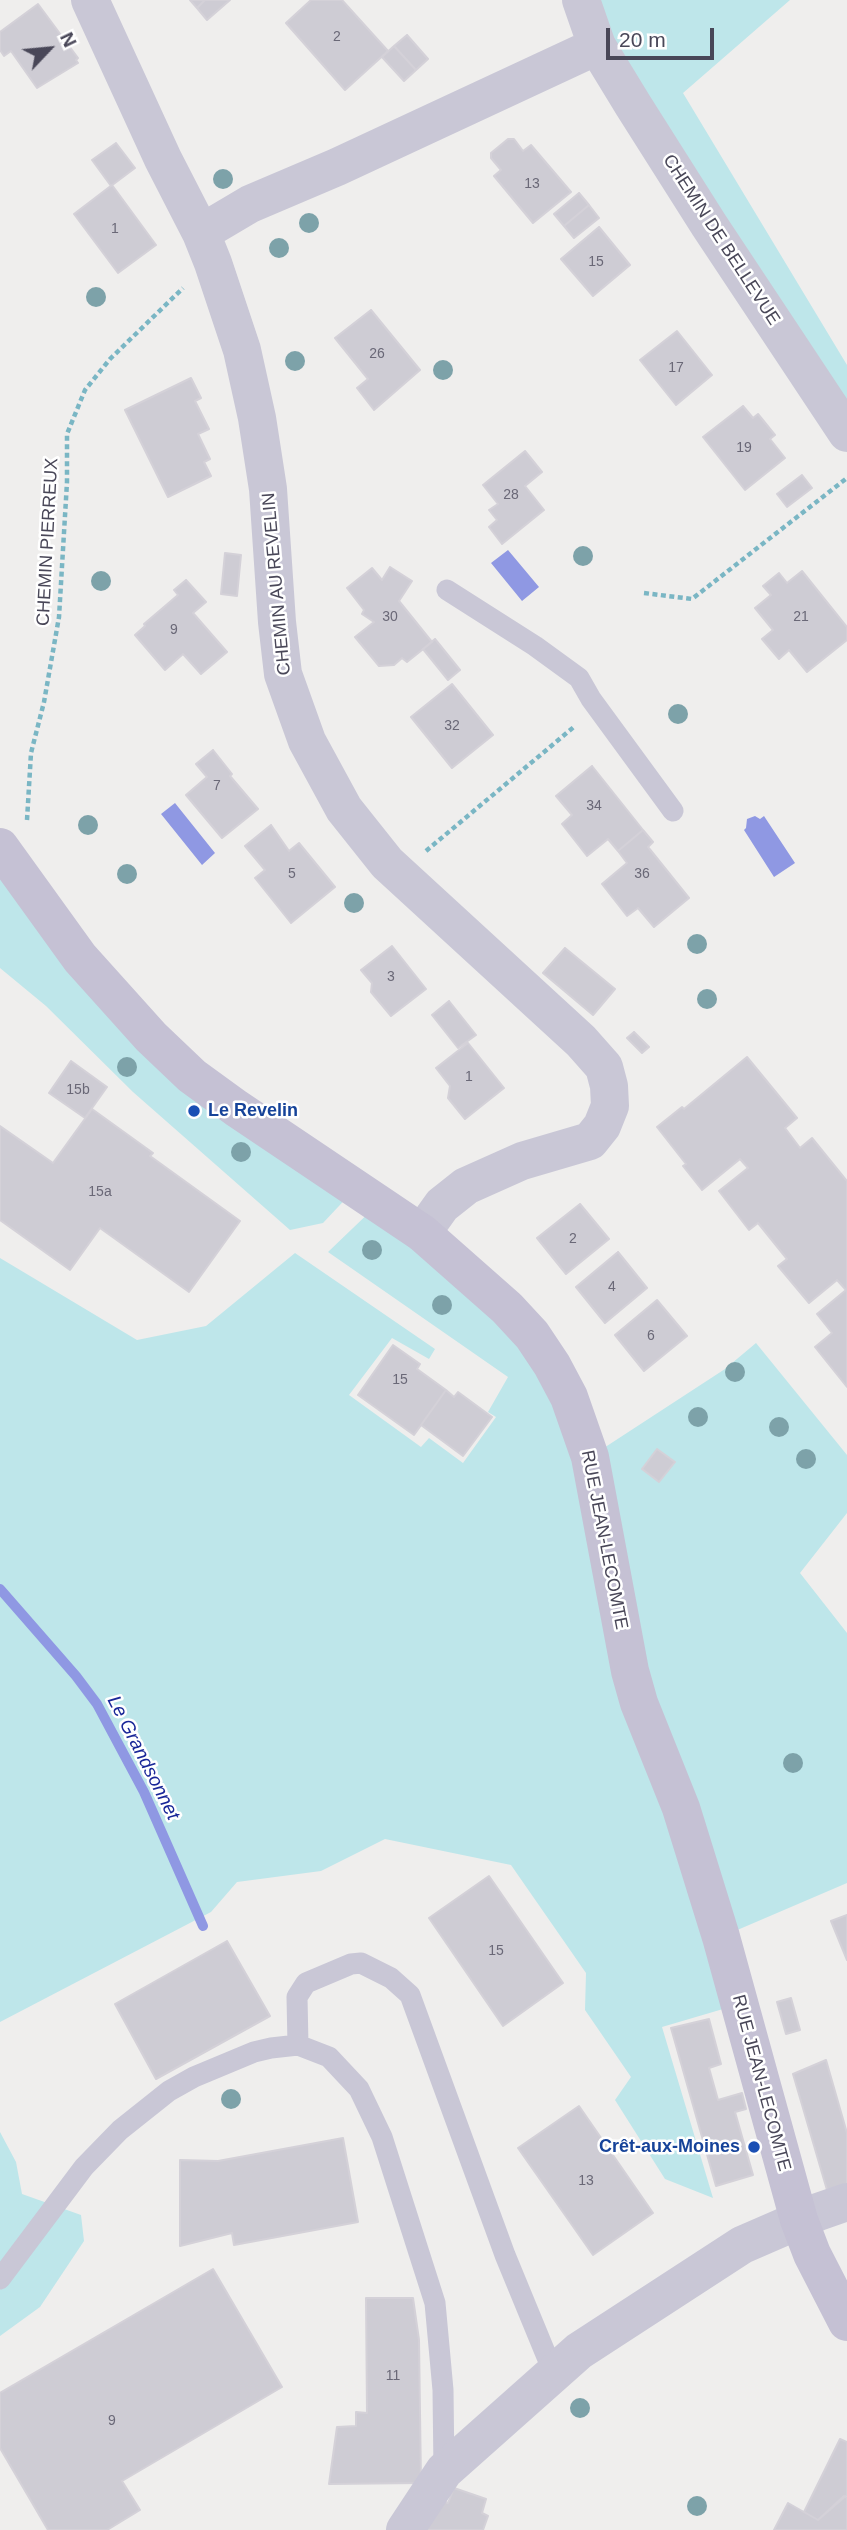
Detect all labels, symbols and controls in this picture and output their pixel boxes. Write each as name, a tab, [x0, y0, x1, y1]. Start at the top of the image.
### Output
north arrow	[14, 14, 84, 84]
scale bar	[609, 14, 718, 58]
text: 20 m	[619, 28, 666, 51]
text: N	[56, 29, 81, 50]
house number: 2	[333, 29, 341, 45]
street label: CHEMIN DE BELLEVUE	[658, 151, 784, 329]
house number: 13	[524, 176, 540, 192]
house number: 1	[111, 221, 119, 237]
house number: 15	[588, 254, 604, 270]
house number: 26	[369, 346, 385, 362]
house number: 17	[668, 360, 684, 376]
house number: 19	[736, 440, 752, 456]
street label: CHEMIN PIERREUX	[33, 458, 63, 626]
house number: 28	[503, 487, 519, 503]
street label: CHEMIN AU REVELIN	[258, 492, 296, 676]
house number: 30	[382, 609, 398, 625]
house number: 21	[793, 609, 809, 625]
house number: 9	[170, 622, 178, 638]
house number: 32	[444, 718, 460, 734]
house number: 7	[213, 778, 221, 794]
house number: 34	[586, 798, 602, 814]
house number: 5	[288, 866, 296, 882]
house number: 36	[634, 866, 650, 882]
house number: 3	[387, 969, 395, 985]
house number: 1	[465, 1069, 473, 1085]
house number: 15b	[66, 1082, 90, 1098]
place label: Le Revelin	[208, 1100, 298, 1122]
marker: Le Revelin	[186, 1103, 202, 1119]
house number: 15a	[88, 1184, 112, 1200]
house number: 2	[569, 1231, 577, 1247]
house number: 4	[608, 1279, 616, 1295]
house number: 6	[647, 1328, 655, 1344]
house number: 15	[392, 1372, 408, 1388]
street label: RUE JEAN-LECOMTE	[576, 1449, 632, 1631]
water label: Le Grandsonnet	[102, 1692, 184, 1824]
house number: 15	[488, 1943, 504, 1959]
street label: RUE JEAN-LECOMTE	[727, 1992, 795, 2174]
place label: Crêt-aux-Moines	[599, 2136, 740, 2158]
marker: Crêt-aux-Moines	[746, 2139, 762, 2155]
house number: 13	[578, 2173, 594, 2189]
house number: 11	[386, 2368, 400, 2384]
house number: 9	[108, 2413, 116, 2429]

